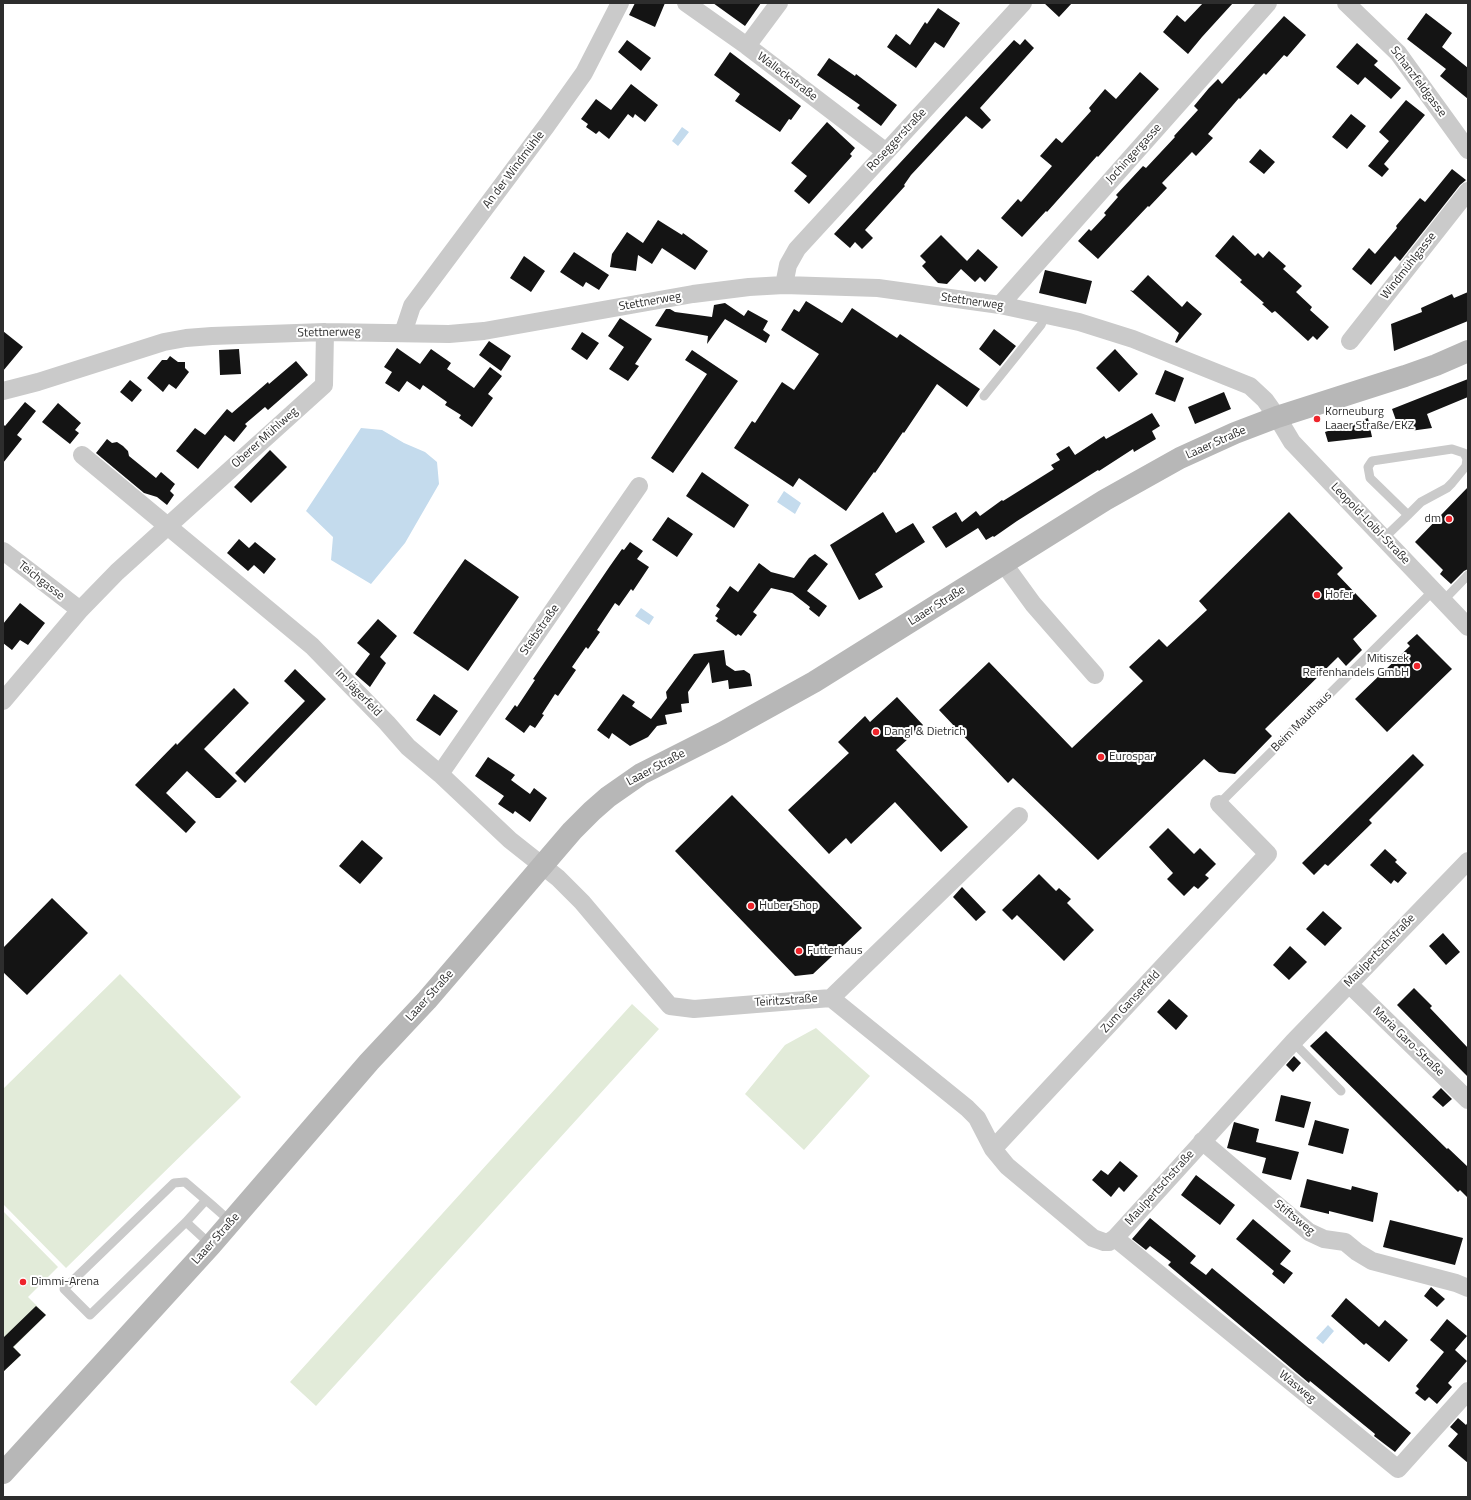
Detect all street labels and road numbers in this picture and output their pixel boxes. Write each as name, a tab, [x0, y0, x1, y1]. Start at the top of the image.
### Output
street label: Schanzfeldgasse	[1387, 44, 1449, 120]
street label: Walleckstraße	[754, 50, 820, 104]
street label: Roseggerstraße	[864, 106, 930, 174]
street label: Jochingergasse	[1103, 121, 1165, 187]
street label: An der Windmühle	[480, 128, 548, 212]
street label: Windmühlgasse	[1378, 230, 1440, 302]
street label: Stettnerweg	[618, 289, 682, 315]
street label: Stettnerweg	[940, 290, 1004, 314]
street label: Stettnerweg	[297, 325, 361, 341]
street label: Oberer Mühlweg	[229, 404, 301, 472]
street label: Laaer Straße	[1184, 423, 1248, 463]
street label: Leopold-Loibl-Straße	[1327, 480, 1413, 568]
street label: Teichgasse	[15, 558, 67, 604]
street label: Laaer Straße	[906, 583, 968, 629]
street label: Steibstraße	[517, 602, 563, 658]
street label: Im Jägerfeld	[332, 666, 384, 720]
street label: Beim Mauthaus	[1269, 689, 1335, 755]
street label: Laaer Straße	[624, 747, 688, 789]
street label: Maulpertschstraße	[1341, 911, 1419, 991]
street label: Laaer Straße	[403, 967, 457, 1025]
street label: Zum Ganserfeld	[1098, 968, 1164, 1036]
street label: Teiritzstraße	[754, 992, 818, 1010]
street label: Maria Garo-Straße	[1369, 1004, 1447, 1080]
street label: Maulpertschstraße	[1122, 1147, 1198, 1229]
street label: Stiftsweg	[1271, 1197, 1317, 1239]
street label: Laaer Straße	[189, 1210, 243, 1268]
street label: Wasweg	[1276, 1368, 1318, 1406]

